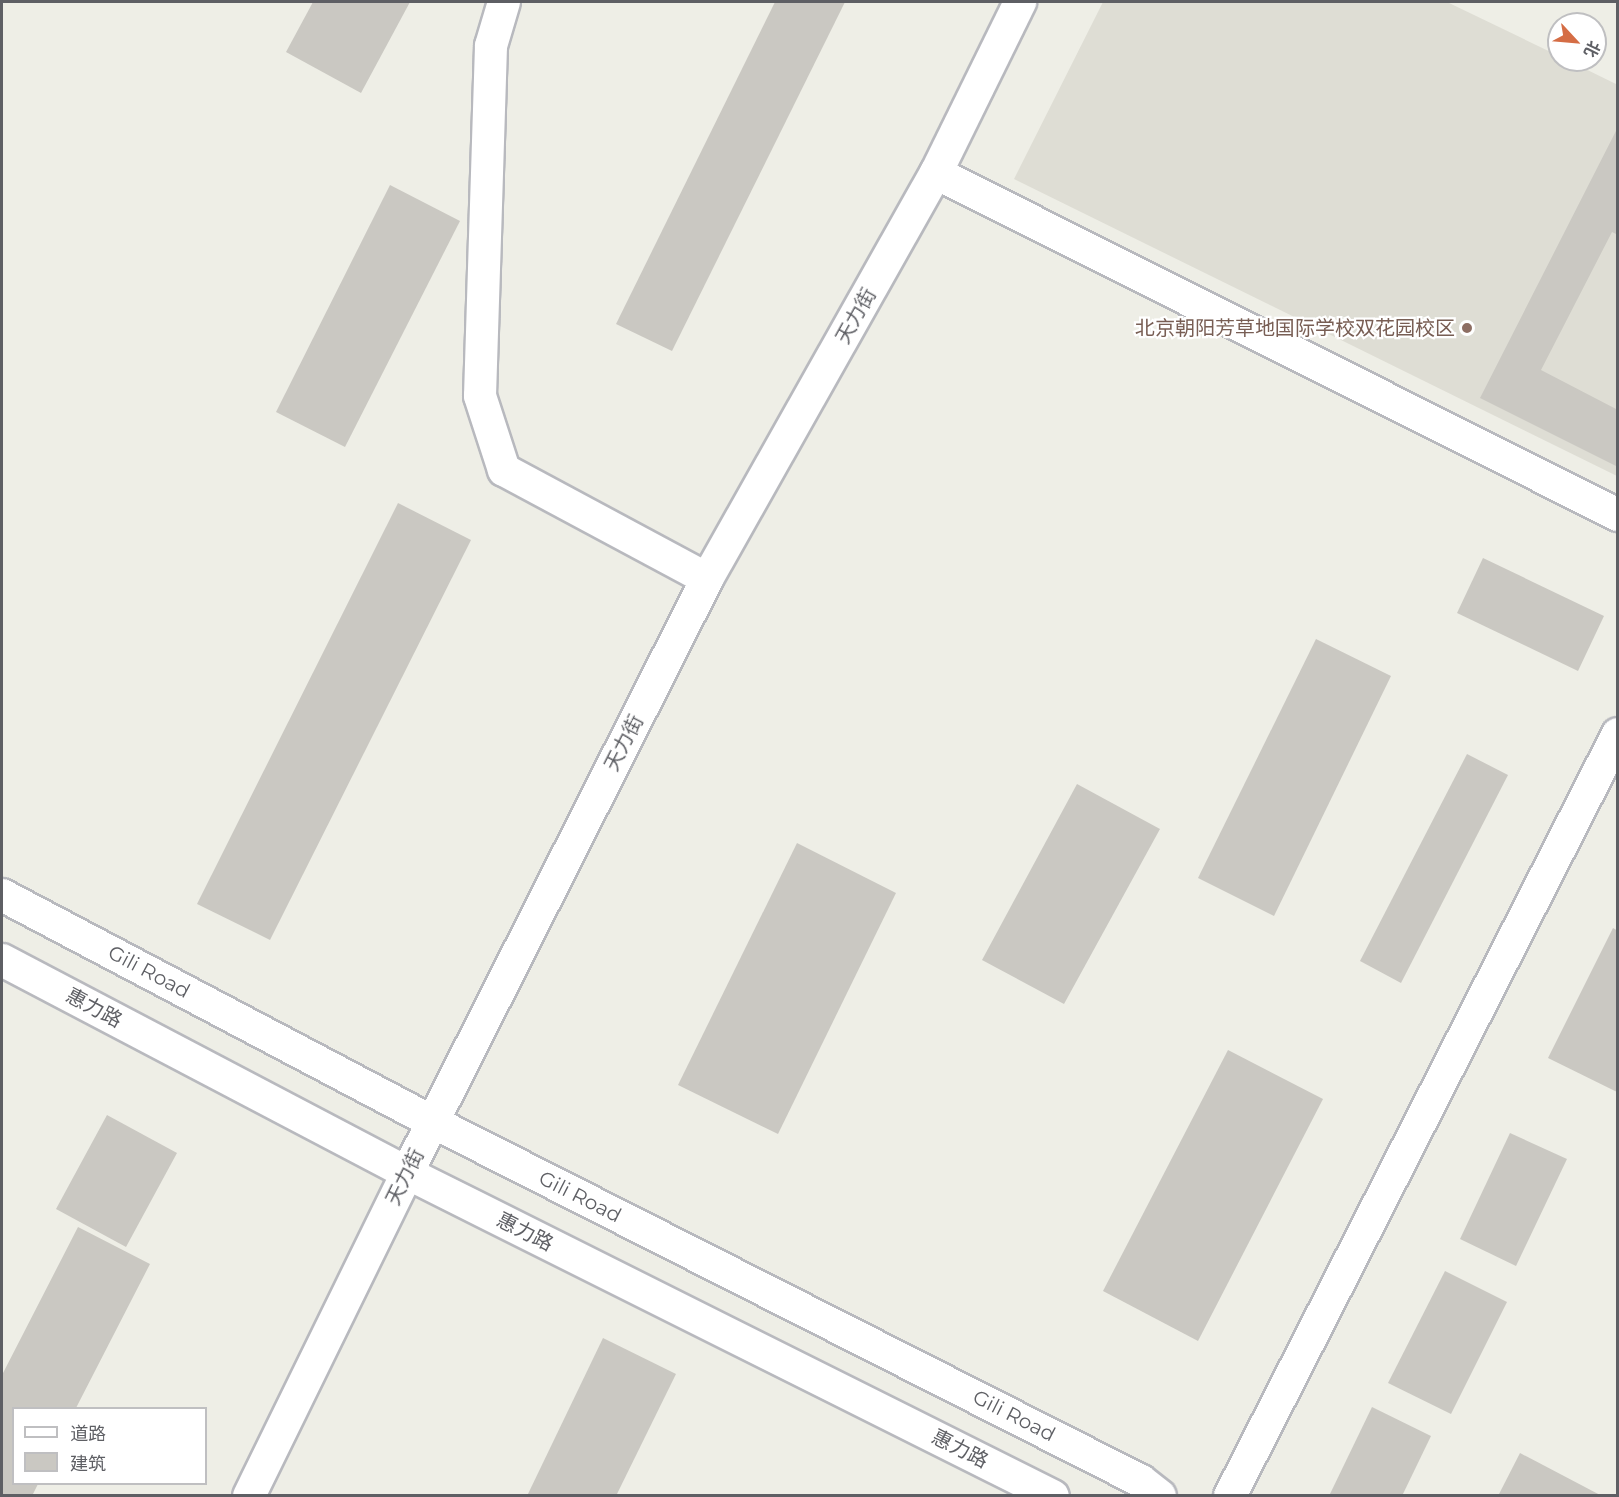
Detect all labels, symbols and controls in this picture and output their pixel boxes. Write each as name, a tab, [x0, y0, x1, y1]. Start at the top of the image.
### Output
north arrow	[1547, 12, 1607, 72]
text: 北	[1580, 38, 1604, 61]
street label: 天力街	[831, 284, 881, 348]
place label: 北京朝阳芳草地国际学校双花园校区	[1135, 316, 1455, 340]
marker: 北京朝阳芳草地国际学校双花园校区	[1460, 321, 1474, 335]
street label: 天力街	[600, 711, 648, 775]
street label: Gili Road	[104, 940, 194, 1004]
street label: 惠力路	[62, 983, 126, 1033]
street label: 天力街	[381, 1145, 429, 1209]
street label: Gili Road	[535, 1166, 625, 1228]
street label: 惠力路	[493, 1208, 557, 1256]
street label: Gili Road	[969, 1385, 1059, 1447]
legend	[12, 1407, 207, 1485]
text: 道路	[70, 1423, 106, 1445]
street label: 惠力路	[928, 1425, 992, 1473]
text: 建筑	[70, 1453, 106, 1475]

